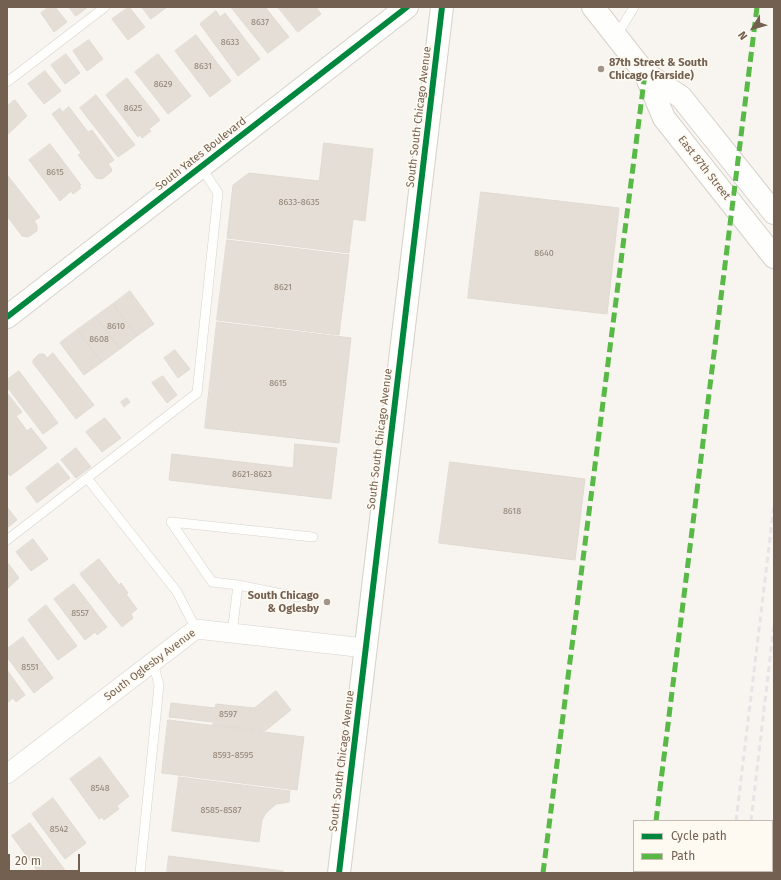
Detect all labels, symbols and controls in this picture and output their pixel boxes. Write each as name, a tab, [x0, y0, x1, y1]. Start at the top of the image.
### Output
north arrow	[733, 8, 773, 48]
house number: 8637	[251, 17, 269, 27]
text: N	[736, 29, 750, 42]
house number: 8633	[221, 37, 239, 47]
street label: South South Chicago Avenue	[404, 46, 434, 188]
place label: 87th Street & South Chicago (Farside)	[609, 56, 708, 82]
house number: 8631	[194, 61, 212, 71]
marker: 87th Street & South Chicago (Farside)	[596, 64, 606, 74]
house number: 8629	[154, 79, 172, 89]
house number: 8625	[124, 103, 142, 113]
street label: South Yates Boulevard	[153, 114, 249, 194]
street label: East 87th Street	[675, 133, 733, 203]
house number: 8615	[46, 167, 64, 177]
house number: 8633-8635	[279, 197, 319, 207]
house number: 8640	[534, 248, 554, 258]
house number: 8621	[274, 282, 292, 292]
house number: 8610	[107, 321, 125, 331]
house number: 8608	[89, 334, 109, 344]
street label: South South Chicago Avenue	[365, 368, 395, 510]
house number: 8615	[269, 378, 287, 388]
house number: 8621-8623	[232, 469, 272, 479]
house number: 8618	[503, 506, 521, 516]
place label: South Chicago & Oglesby	[248, 589, 319, 615]
marker: South Chicago & Oglesby	[322, 597, 332, 607]
house number: 8557	[71, 608, 89, 618]
street label: South Oglesby Avenue	[102, 626, 198, 704]
house number: 8551	[21, 662, 39, 672]
street label: South South Chicago Avenue	[327, 690, 357, 832]
house number: 8597	[219, 709, 237, 719]
house number: 8593-8595	[213, 750, 253, 760]
house number: 8548	[90, 783, 110, 793]
house number: 8585-8587	[201, 805, 241, 815]
legend	[633, 820, 773, 872]
house number: 8542	[50, 824, 68, 834]
text: Cycle path	[671, 829, 727, 843]
scale bar	[10, 846, 82, 872]
text: Path	[671, 849, 695, 863]
text: 20 m	[15, 854, 41, 868]

